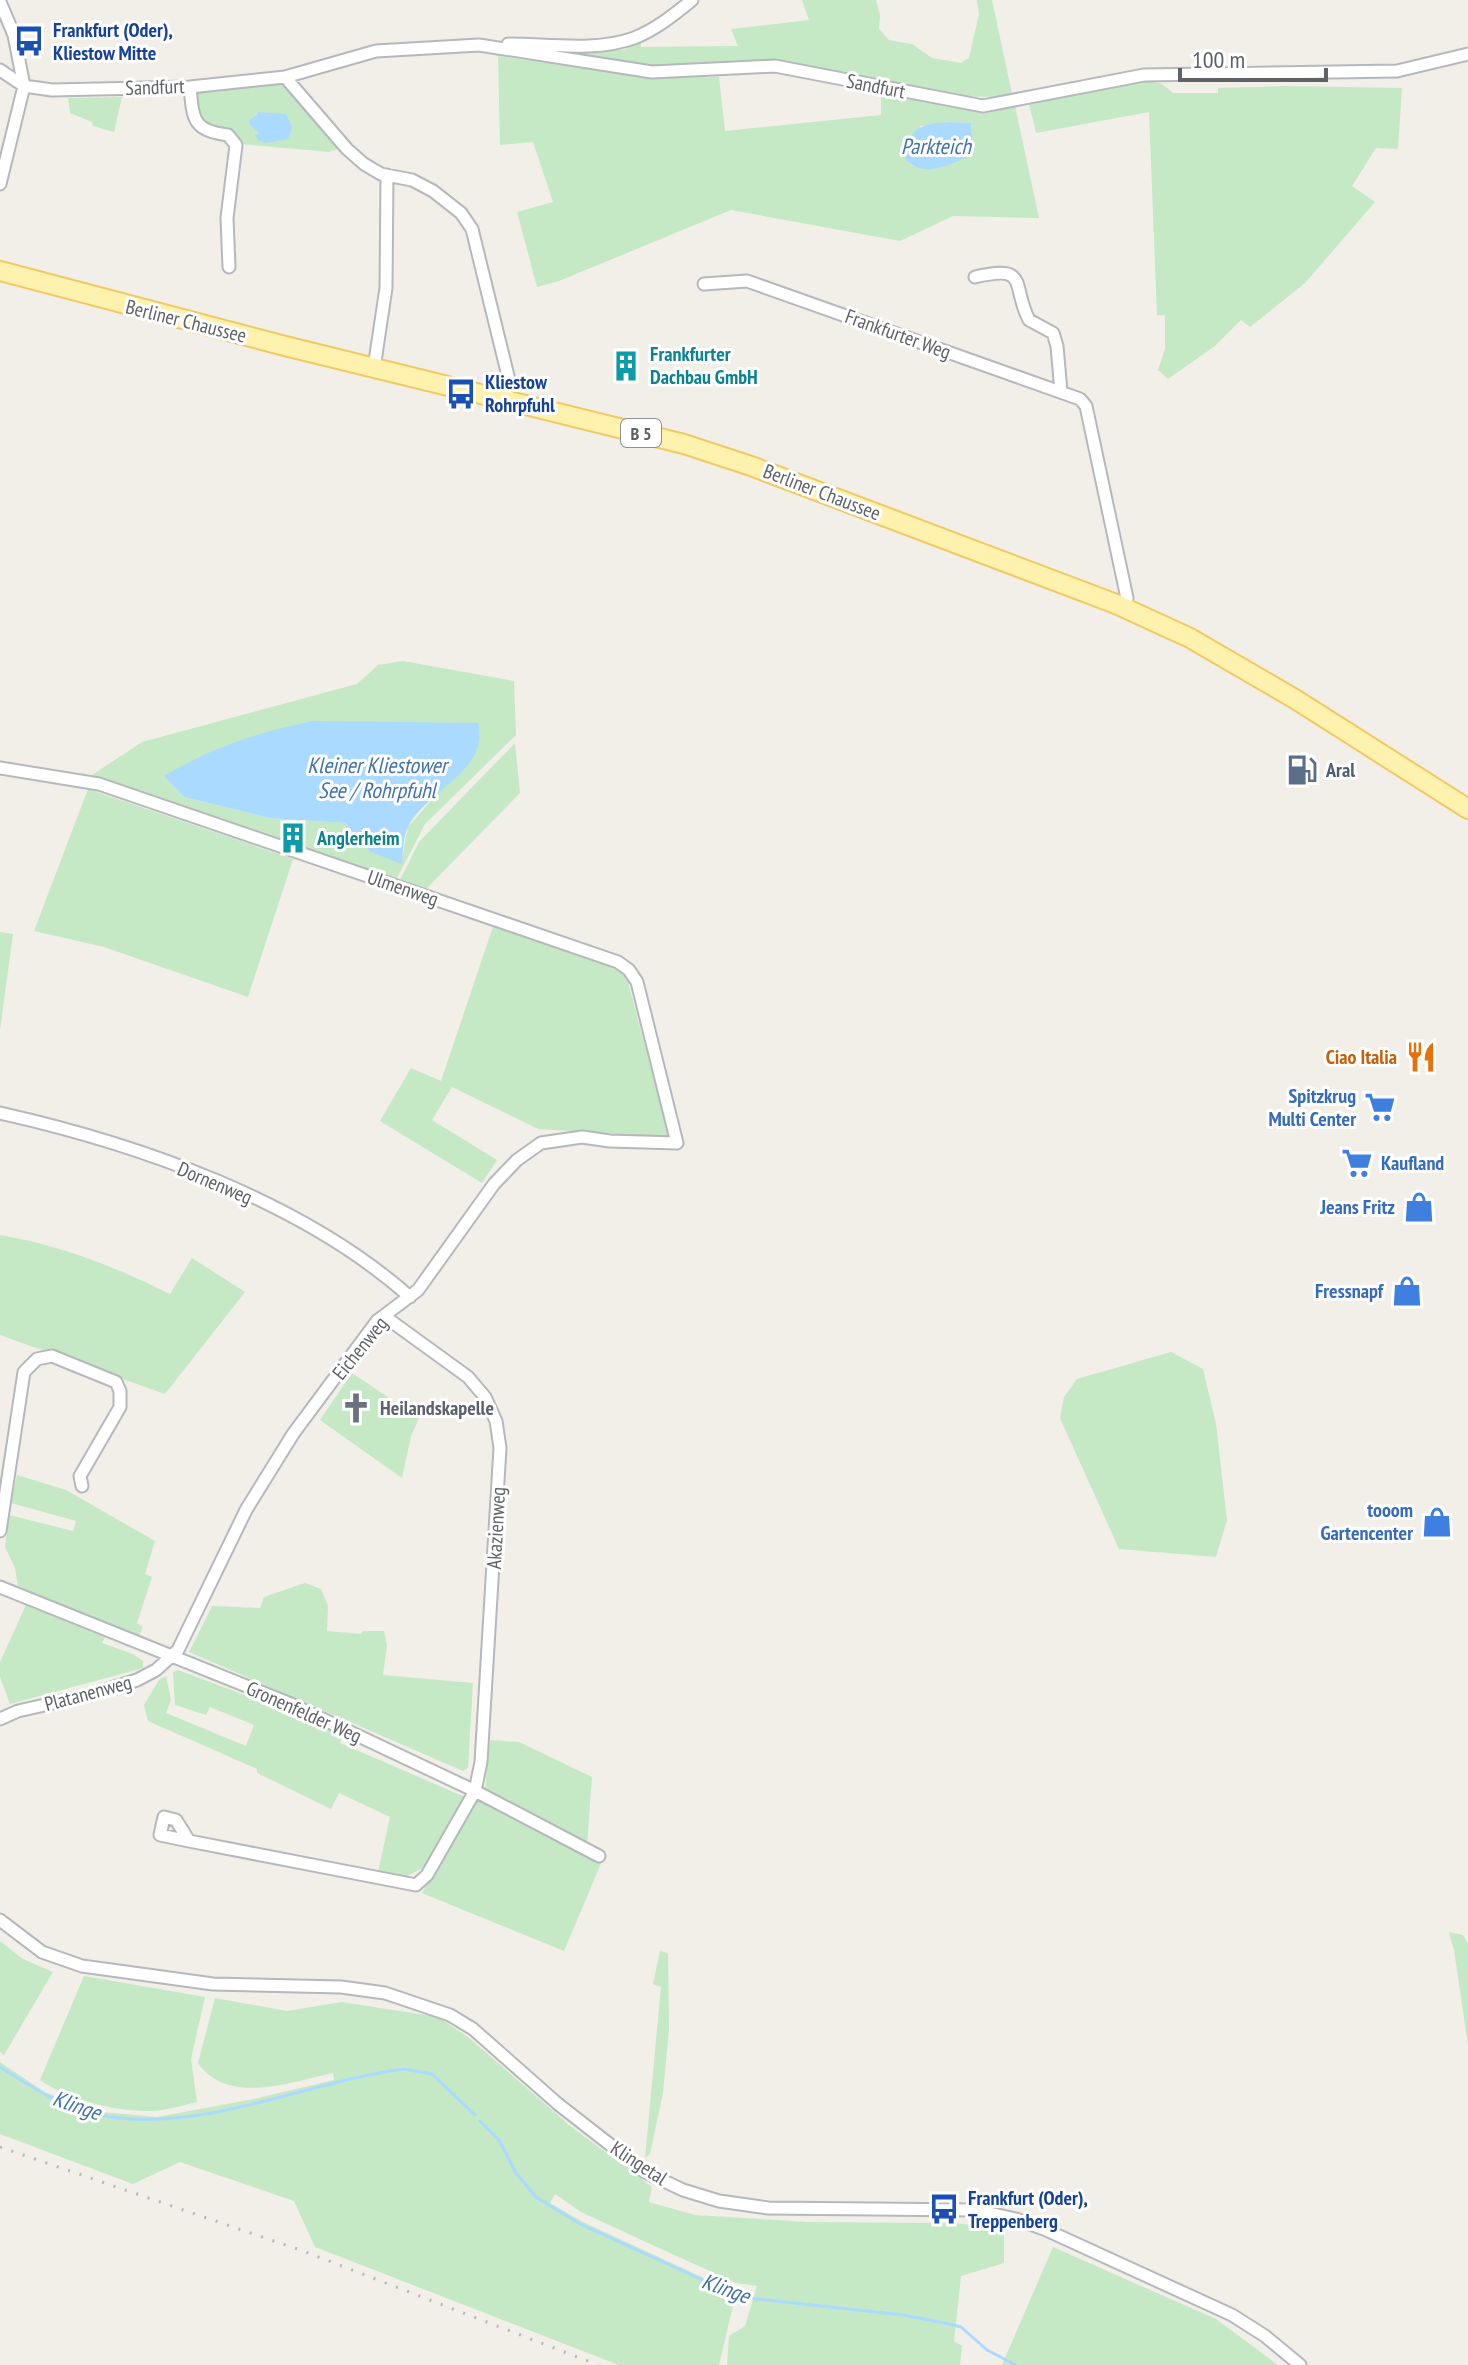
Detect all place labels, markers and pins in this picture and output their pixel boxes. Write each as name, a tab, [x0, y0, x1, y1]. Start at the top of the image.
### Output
place label: Frankfurt (Oder), Kliestow Mitte	[53, 17, 173, 66]
bus stop icon: Frankfurt (Oder), Kliestow Mitte	[12, 24, 46, 58]
place label: Frankfurter Dachbau GmbH	[650, 341, 758, 390]
building icon: Frankfurter Dachbau GmbH	[609, 349, 643, 383]
place label: Kliestow Rohrpfuhl	[485, 369, 555, 418]
bus stop icon: Kliestow Rohrpfuhl	[444, 377, 478, 411]
fuel station icon: Aral	[1285, 753, 1319, 787]
place label: Aral	[1325, 757, 1355, 783]
building icon: Anglerheim	[276, 821, 310, 855]
place label: Anglerheim	[316, 825, 399, 851]
restaurant icon: Ciao Italia	[1404, 1040, 1438, 1074]
place label: Ciao Italia	[1326, 1044, 1397, 1070]
place label: Spitzkrug Multi Center	[1268, 1083, 1356, 1132]
supermarket icon: Spitzkrug Multi Center	[1363, 1090, 1397, 1124]
supermarket icon: Kaufland	[1340, 1146, 1374, 1180]
place label: Kaufland	[1381, 1150, 1444, 1176]
shop icon: Jeans Fritz	[1402, 1190, 1436, 1224]
place label: Jeans Fritz	[1319, 1194, 1395, 1220]
shop icon: Fressnapf	[1390, 1274, 1424, 1308]
place label: Fressnapf	[1315, 1278, 1385, 1304]
church icon: Heilandskapelle	[339, 1391, 373, 1425]
place label: Heilandskapelle	[380, 1395, 494, 1421]
place label: tooom Gartencenter	[1320, 1497, 1413, 1546]
shop icon: tooom Gartencenter	[1420, 1505, 1454, 1539]
place label: Frankfurt (Oder), Treppenberg	[968, 2185, 1088, 2234]
bus stop icon: Frankfurt (Oder), Treppenberg	[927, 2192, 961, 2226]

